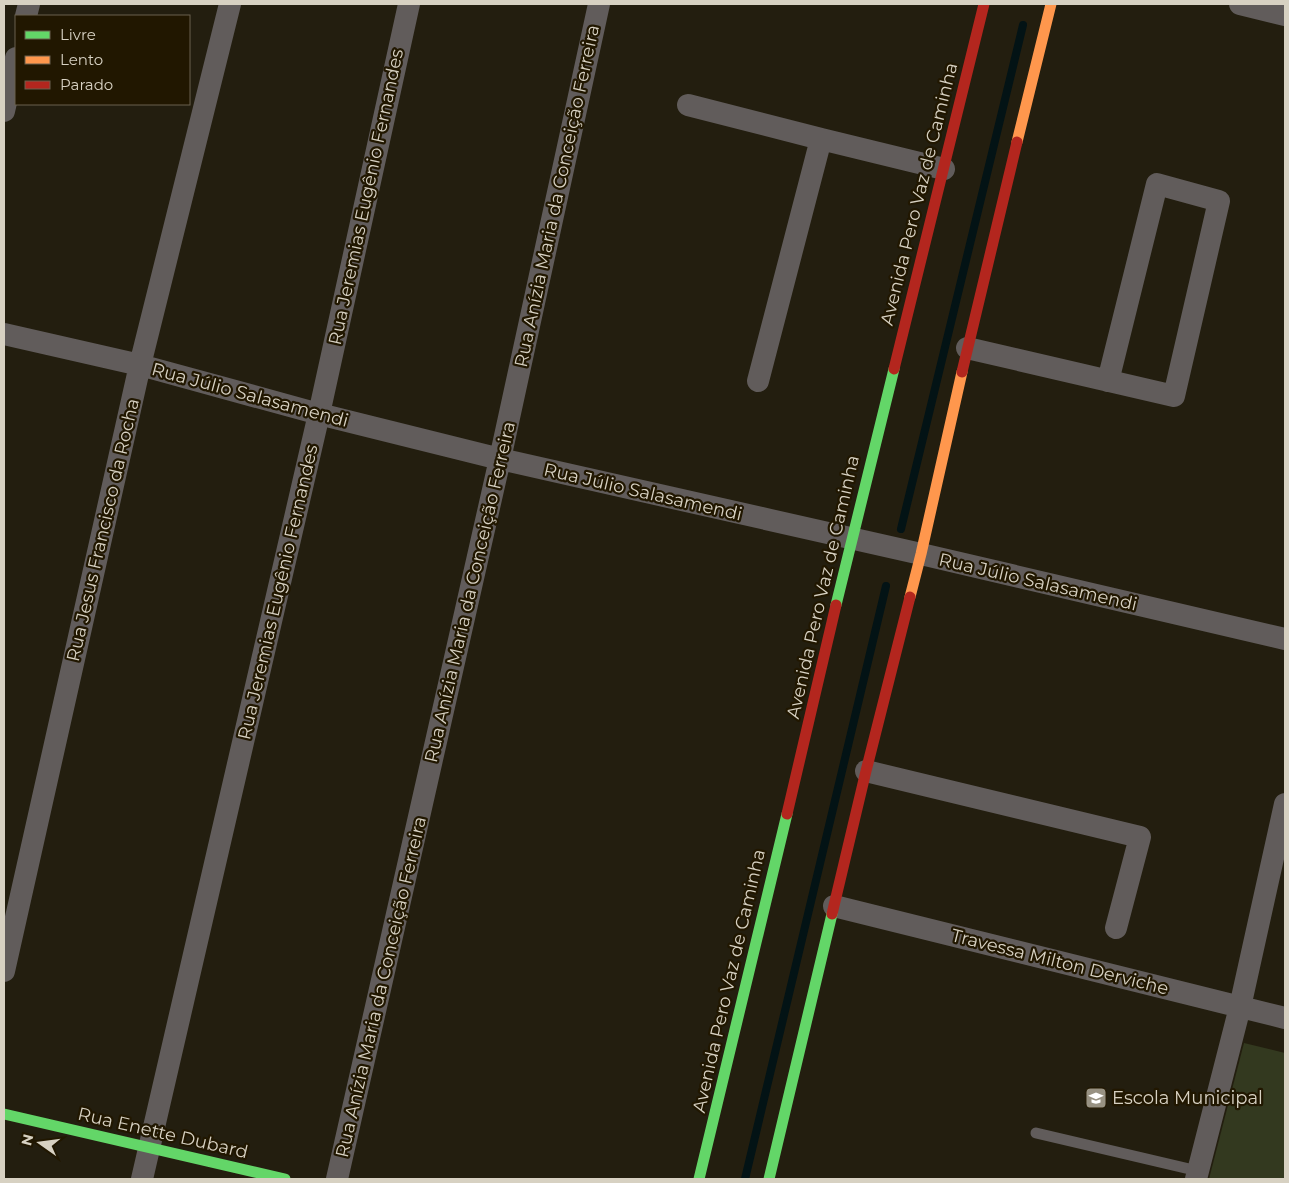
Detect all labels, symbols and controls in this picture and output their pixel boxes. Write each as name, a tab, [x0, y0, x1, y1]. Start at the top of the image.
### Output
legend	[15, 15, 190, 105]
street label: Rua Anízia Maria da Conceição Ferreira	[510, 23, 604, 369]
text: Livre	[60, 25, 96, 44]
street label: Rua Jeremias Eugênio Fernandes	[324, 47, 408, 347]
text: Lento	[60, 50, 103, 69]
street label: Avenida Pero Vaz de Caminha	[876, 60, 962, 328]
text: Parado	[60, 75, 113, 94]
street label: Rua Júlio Salasamendi	[149, 358, 351, 432]
street label: Rua Jesus Francisco da Rocha	[62, 396, 144, 664]
street label: Rua Anízia Maria da Conceição Ferreira	[420, 419, 520, 765]
street label: Rua Jeremias Eugênio Fernandes	[233, 442, 323, 742]
street label: Avenida Pero Vaz de Caminha	[782, 453, 864, 721]
street label: Rua Júlio Salasamendi	[542, 458, 744, 526]
street label: Rua Júlio Salasamendi	[937, 548, 1139, 616]
street label: Rua Anízia Maria da Conceição Ferreira	[331, 814, 431, 1160]
street label: Avenida Pero Vaz de Caminha	[688, 847, 770, 1115]
street label: Travessa Milton Derviche	[949, 924, 1171, 1000]
school or university icon: Escola Municipal	[1084, 1086, 1108, 1110]
place label: Escola Municipal	[1112, 1087, 1263, 1109]
street label: Rua Enette Dubard	[76, 1103, 250, 1163]
north arrow	[15, 1118, 65, 1168]
text: N	[17, 1132, 37, 1148]

